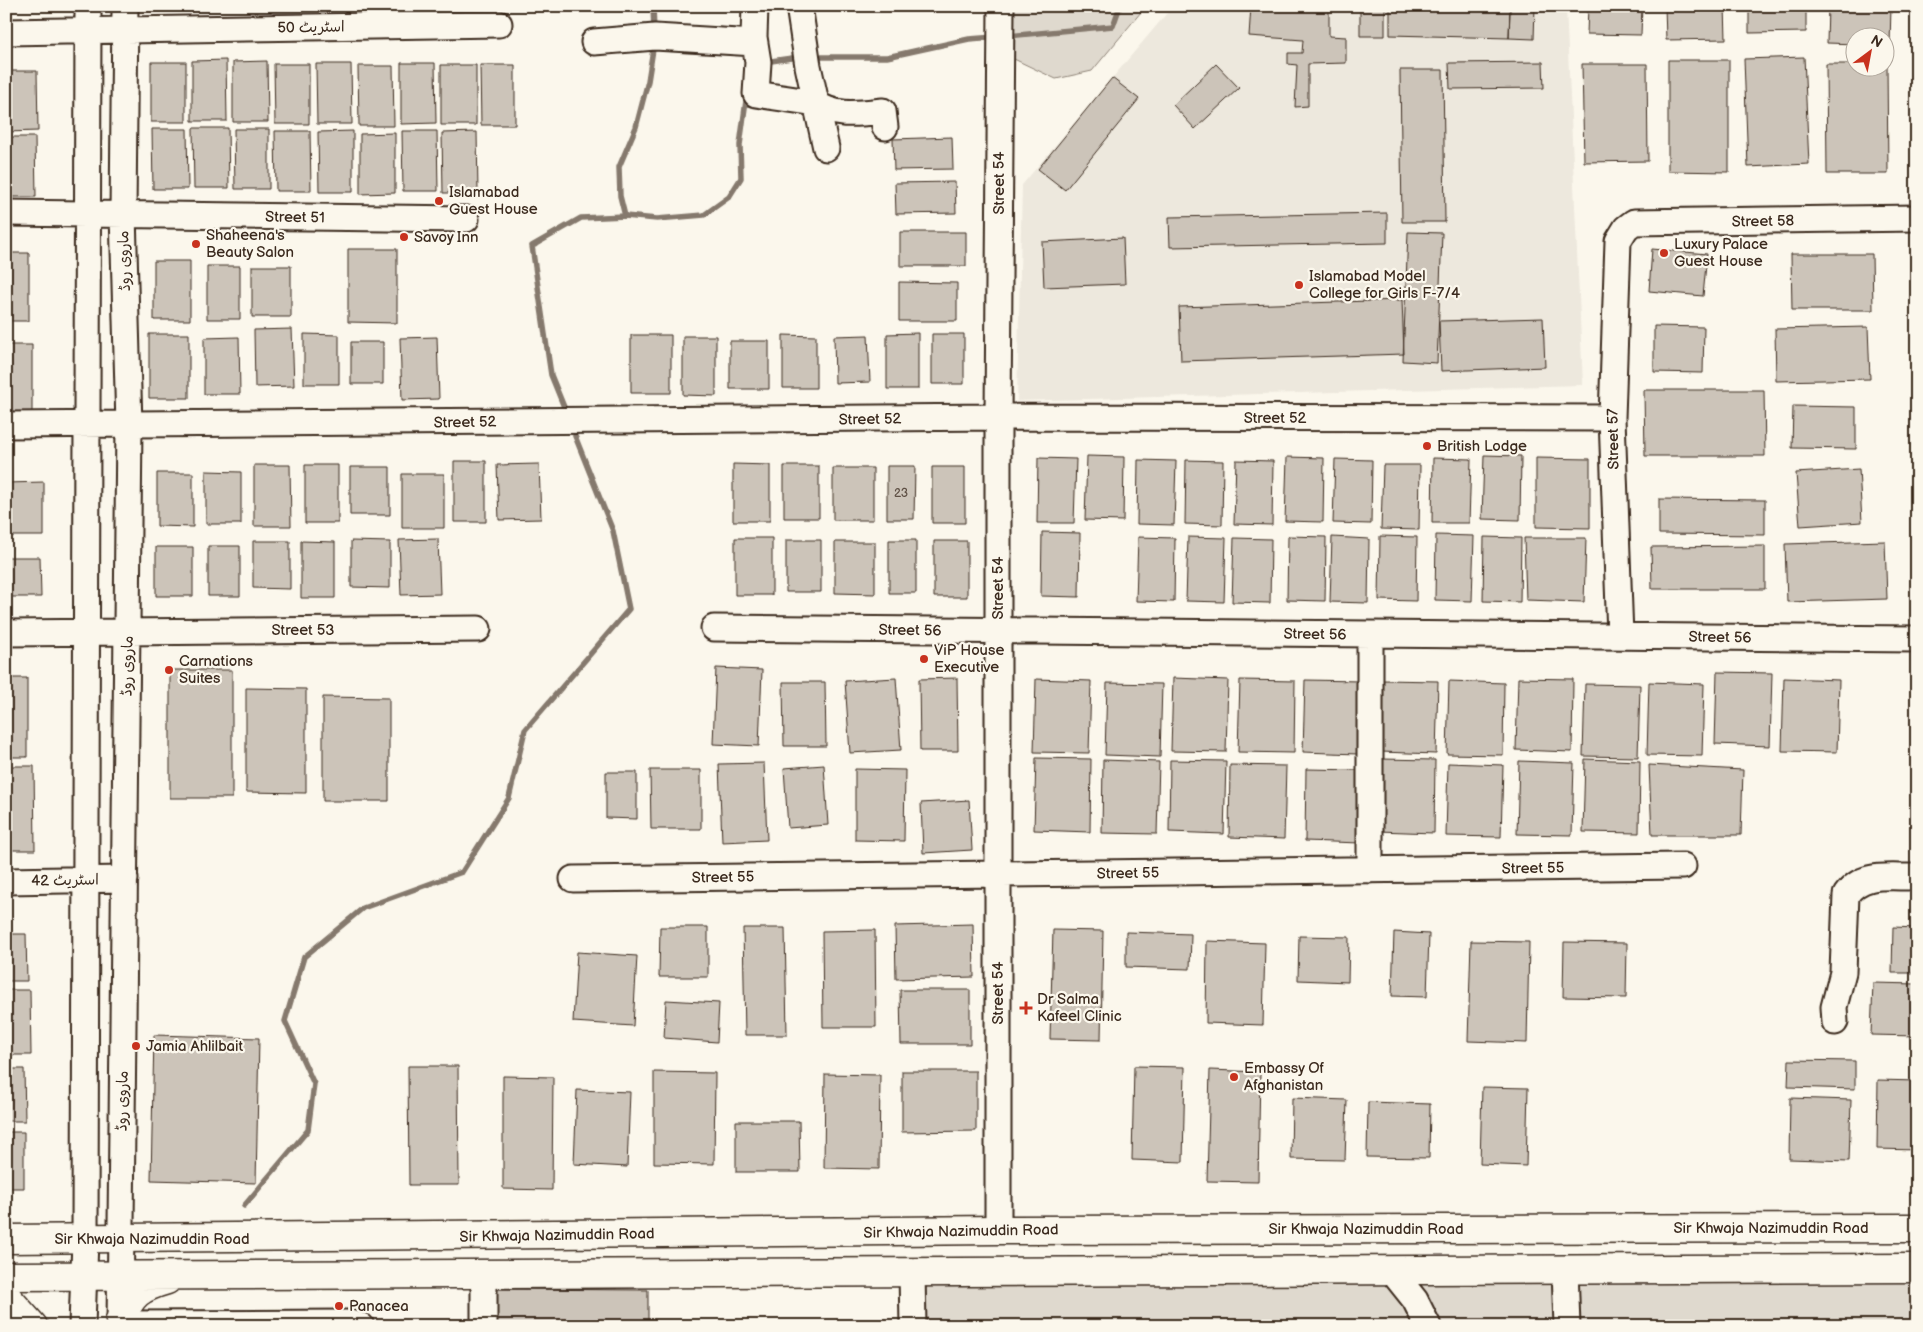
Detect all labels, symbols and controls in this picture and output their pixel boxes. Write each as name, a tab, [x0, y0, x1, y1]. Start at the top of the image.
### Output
street label: اسٹریٹ 50	[277, 17, 345, 38]
north arrow	[1846, 28, 1896, 78]
text: N	[1868, 31, 1886, 51]
street label: Street 54	[990, 152, 1009, 215]
place label: Islamabad Guest House	[449, 183, 538, 219]
marker: Islamabad Guest House	[433, 195, 445, 207]
street label: Street 51	[265, 207, 325, 228]
street label: Street 58	[1732, 211, 1795, 232]
place label: Shaheena's Beauty Salon	[206, 226, 294, 262]
place label: Savoy Inn	[414, 228, 478, 247]
street label: ماروی روڈ	[114, 230, 135, 292]
marker: Savoy Inn	[398, 231, 410, 243]
place label: Luxury Palace Guest House	[1674, 235, 1768, 271]
marker: Shaheena's Beauty Salon	[190, 238, 202, 250]
marker: Luxury Palace Guest House	[1658, 247, 1670, 259]
place label: Islamabad Model College for Girls F-7/4	[1309, 267, 1460, 303]
marker: Islamabad Model College for Girls F-7/4	[1293, 279, 1305, 291]
street label: Street 57	[1603, 408, 1624, 470]
street label: Street 52	[839, 409, 902, 430]
street label: Street 52	[1244, 409, 1306, 428]
street label: Street 52	[434, 412, 497, 433]
place label: British Lodge	[1437, 437, 1527, 456]
marker: British Lodge	[1421, 440, 1433, 452]
house number: 23	[894, 486, 908, 501]
street label: Street 54	[989, 557, 1008, 620]
street label: Street 56	[878, 620, 942, 641]
street label: Street 53	[271, 621, 335, 640]
street label: Street 56	[1283, 624, 1347, 645]
street label: Street 56	[1688, 627, 1752, 648]
street label: ماروی روڈ	[117, 635, 138, 697]
place label: ViP House Executive	[934, 641, 1004, 677]
place label: Carnations Suites	[179, 652, 254, 688]
marker: ViP House Executive	[918, 653, 930, 665]
marker: Carnations Suites	[163, 664, 175, 676]
street label: Street 55	[1502, 858, 1564, 879]
street label: Street 55	[1097, 863, 1159, 884]
street label: Street 55	[692, 867, 754, 888]
street label: اسٹریٹ 42	[31, 870, 99, 891]
street label: Street 54	[989, 962, 1008, 1025]
place label: Dr Salma Kafeel Clinic	[1037, 990, 1122, 1026]
marker: Dr Salma Kafeel Clinic	[1019, 1001, 1033, 1015]
place label: Jamia Ahlilbait	[146, 1037, 244, 1056]
marker: Jamia Ahlilbait	[130, 1040, 142, 1052]
place label: Embassy Of Afghanistan	[1244, 1059, 1325, 1095]
street label: ماروی روڈ	[112, 1070, 133, 1132]
marker: Embassy Of Afghanistan	[1228, 1071, 1240, 1083]
street label: Sir Khwaja Nazimuddin Road	[1673, 1219, 1869, 1238]
street label: Sir Khwaja Nazimuddin Road	[863, 1220, 1059, 1243]
street label: Sir Khwaja Nazimuddin Road	[1268, 1220, 1464, 1239]
street label: Sir Khwaja Nazimuddin Road	[459, 1224, 655, 1247]
street label: Sir Khwaja Nazimuddin Road	[54, 1230, 250, 1249]
place label: Panacea	[349, 1297, 409, 1316]
marker: Panacea	[333, 1300, 345, 1312]

